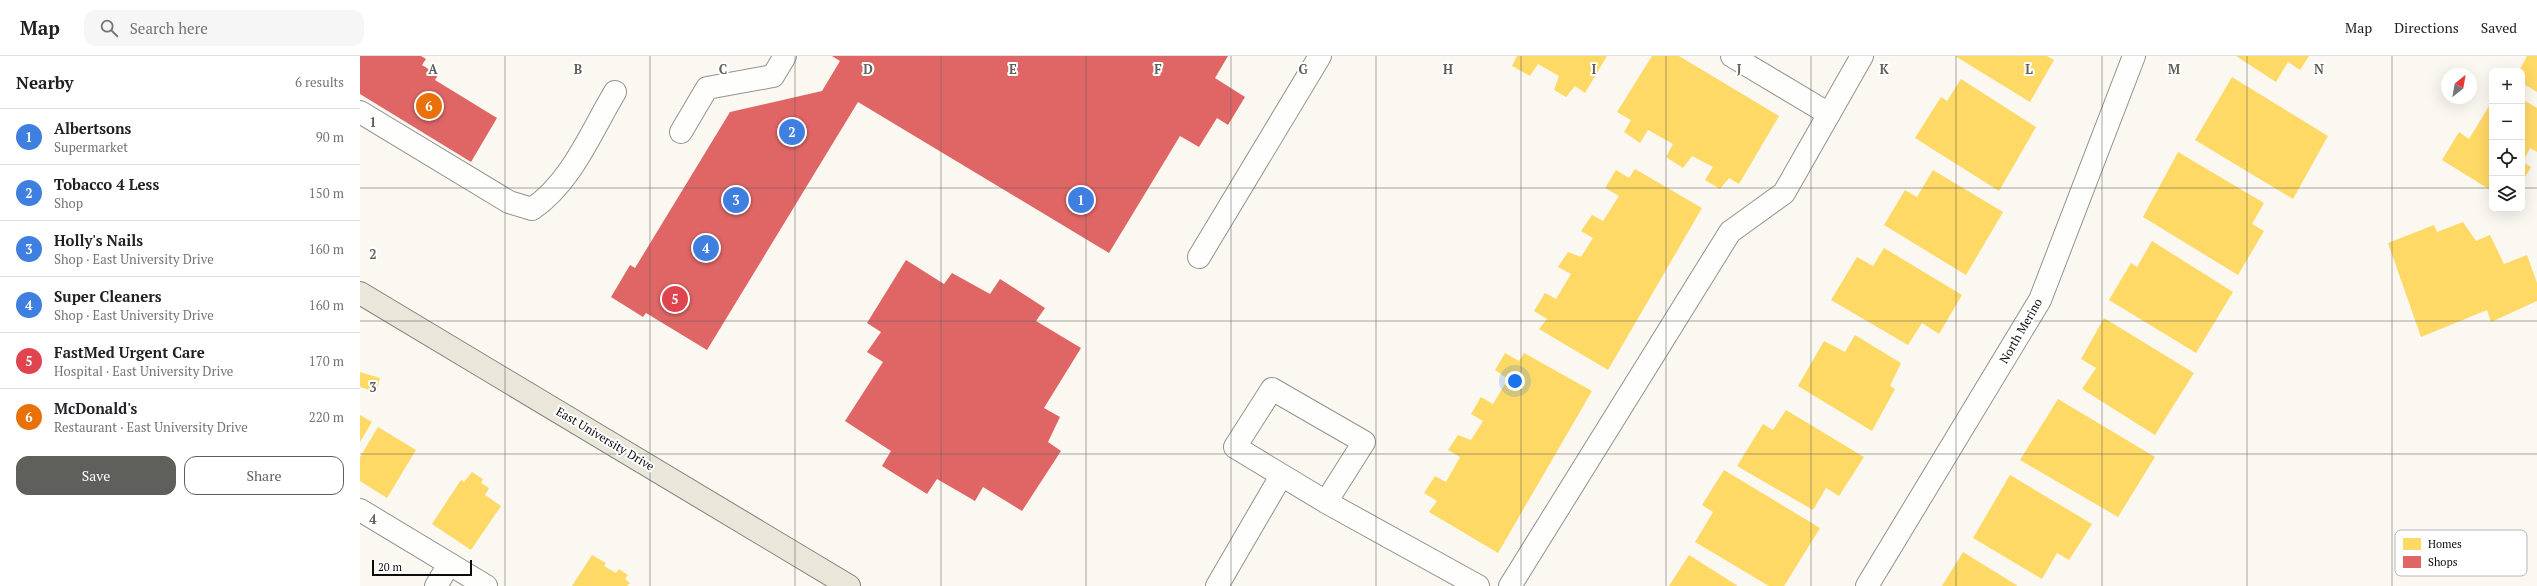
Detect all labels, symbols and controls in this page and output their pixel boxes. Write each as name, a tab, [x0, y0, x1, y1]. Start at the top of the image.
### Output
search box	[84, 10, 364, 46]
text: Map	[20, 15, 60, 40]
icon: search	[98, 17, 120, 39]
text: Search here	[130, 18, 208, 38]
text: Map	[2345, 18, 2372, 37]
text: Directions	[2394, 18, 2459, 37]
text: Saved	[2481, 18, 2517, 37]
text: A	[428, 60, 438, 78]
text: B	[574, 60, 582, 78]
text: C	[719, 60, 727, 78]
text: D	[863, 60, 873, 78]
text: E	[1009, 60, 1017, 78]
text: F	[1154, 60, 1162, 78]
text: G	[1298, 60, 1308, 78]
text: H	[1443, 60, 1453, 78]
text: I	[1592, 60, 1597, 78]
text: J	[1737, 60, 1742, 78]
text: K	[1879, 60, 1889, 78]
text: L	[2025, 60, 2033, 78]
text: M	[2168, 60, 2180, 78]
text: N	[2314, 60, 2324, 78]
north arrow	[2441, 68, 2477, 104]
map controls	[2489, 68, 2525, 212]
button: +	[2489, 68, 2525, 104]
text: Nearby	[16, 71, 74, 94]
text: 6 results	[295, 73, 344, 91]
pin: 6	[416, 91, 442, 121]
button: −	[2489, 104, 2525, 140]
text: 1	[369, 113, 377, 131]
pin: 2	[779, 117, 805, 147]
text: Albertsons	[54, 118, 131, 138]
text: 1	[25, 128, 33, 146]
text: 90 m	[316, 128, 344, 146]
text: Supermarket	[54, 138, 128, 156]
button: locate	[2489, 140, 2525, 176]
text: Tobacco 4 Less	[54, 174, 159, 194]
button: layers	[2489, 176, 2525, 212]
text: 2	[25, 184, 33, 202]
text: 150 m	[309, 184, 344, 202]
pin: 3	[723, 185, 749, 215]
pin: 1	[1068, 185, 1094, 215]
text: Shop	[54, 194, 83, 212]
text: Holly's Nails	[54, 230, 143, 250]
pin: 4	[693, 233, 719, 263]
text: 3	[25, 240, 33, 258]
text: 160 m	[309, 240, 344, 258]
text: 2	[369, 245, 377, 263]
text: Shop · East University Drive	[54, 250, 214, 268]
pin: 5	[662, 284, 688, 314]
text: Super Cleaners	[54, 286, 162, 306]
street label: North Merino	[1996, 295, 2045, 366]
text: 4	[25, 296, 33, 314]
text: 160 m	[309, 296, 344, 314]
text: Shop · East University Drive	[54, 306, 214, 324]
text: FastMed Urgent Care	[54, 342, 205, 362]
text: 5	[25, 352, 33, 370]
text: 170 m	[309, 352, 344, 370]
text: Hospital · East University Drive	[54, 362, 233, 380]
your location	[1505, 371, 1525, 391]
text: 3	[369, 378, 377, 396]
text: McDonald's	[54, 398, 137, 418]
street label: East University Drive	[553, 403, 657, 474]
text: 6	[25, 408, 33, 426]
text: 220 m	[309, 408, 344, 426]
text: Restaurant · East University Drive	[54, 418, 248, 436]
button: Save	[16, 456, 176, 495]
button: Share	[184, 456, 344, 495]
text: 4	[369, 510, 377, 528]
legend	[2395, 530, 2527, 576]
text: Homes	[2428, 537, 2462, 551]
text: Shops	[2428, 555, 2458, 569]
scale bar	[372, 558, 472, 577]
text: 20 m	[378, 560, 402, 574]

